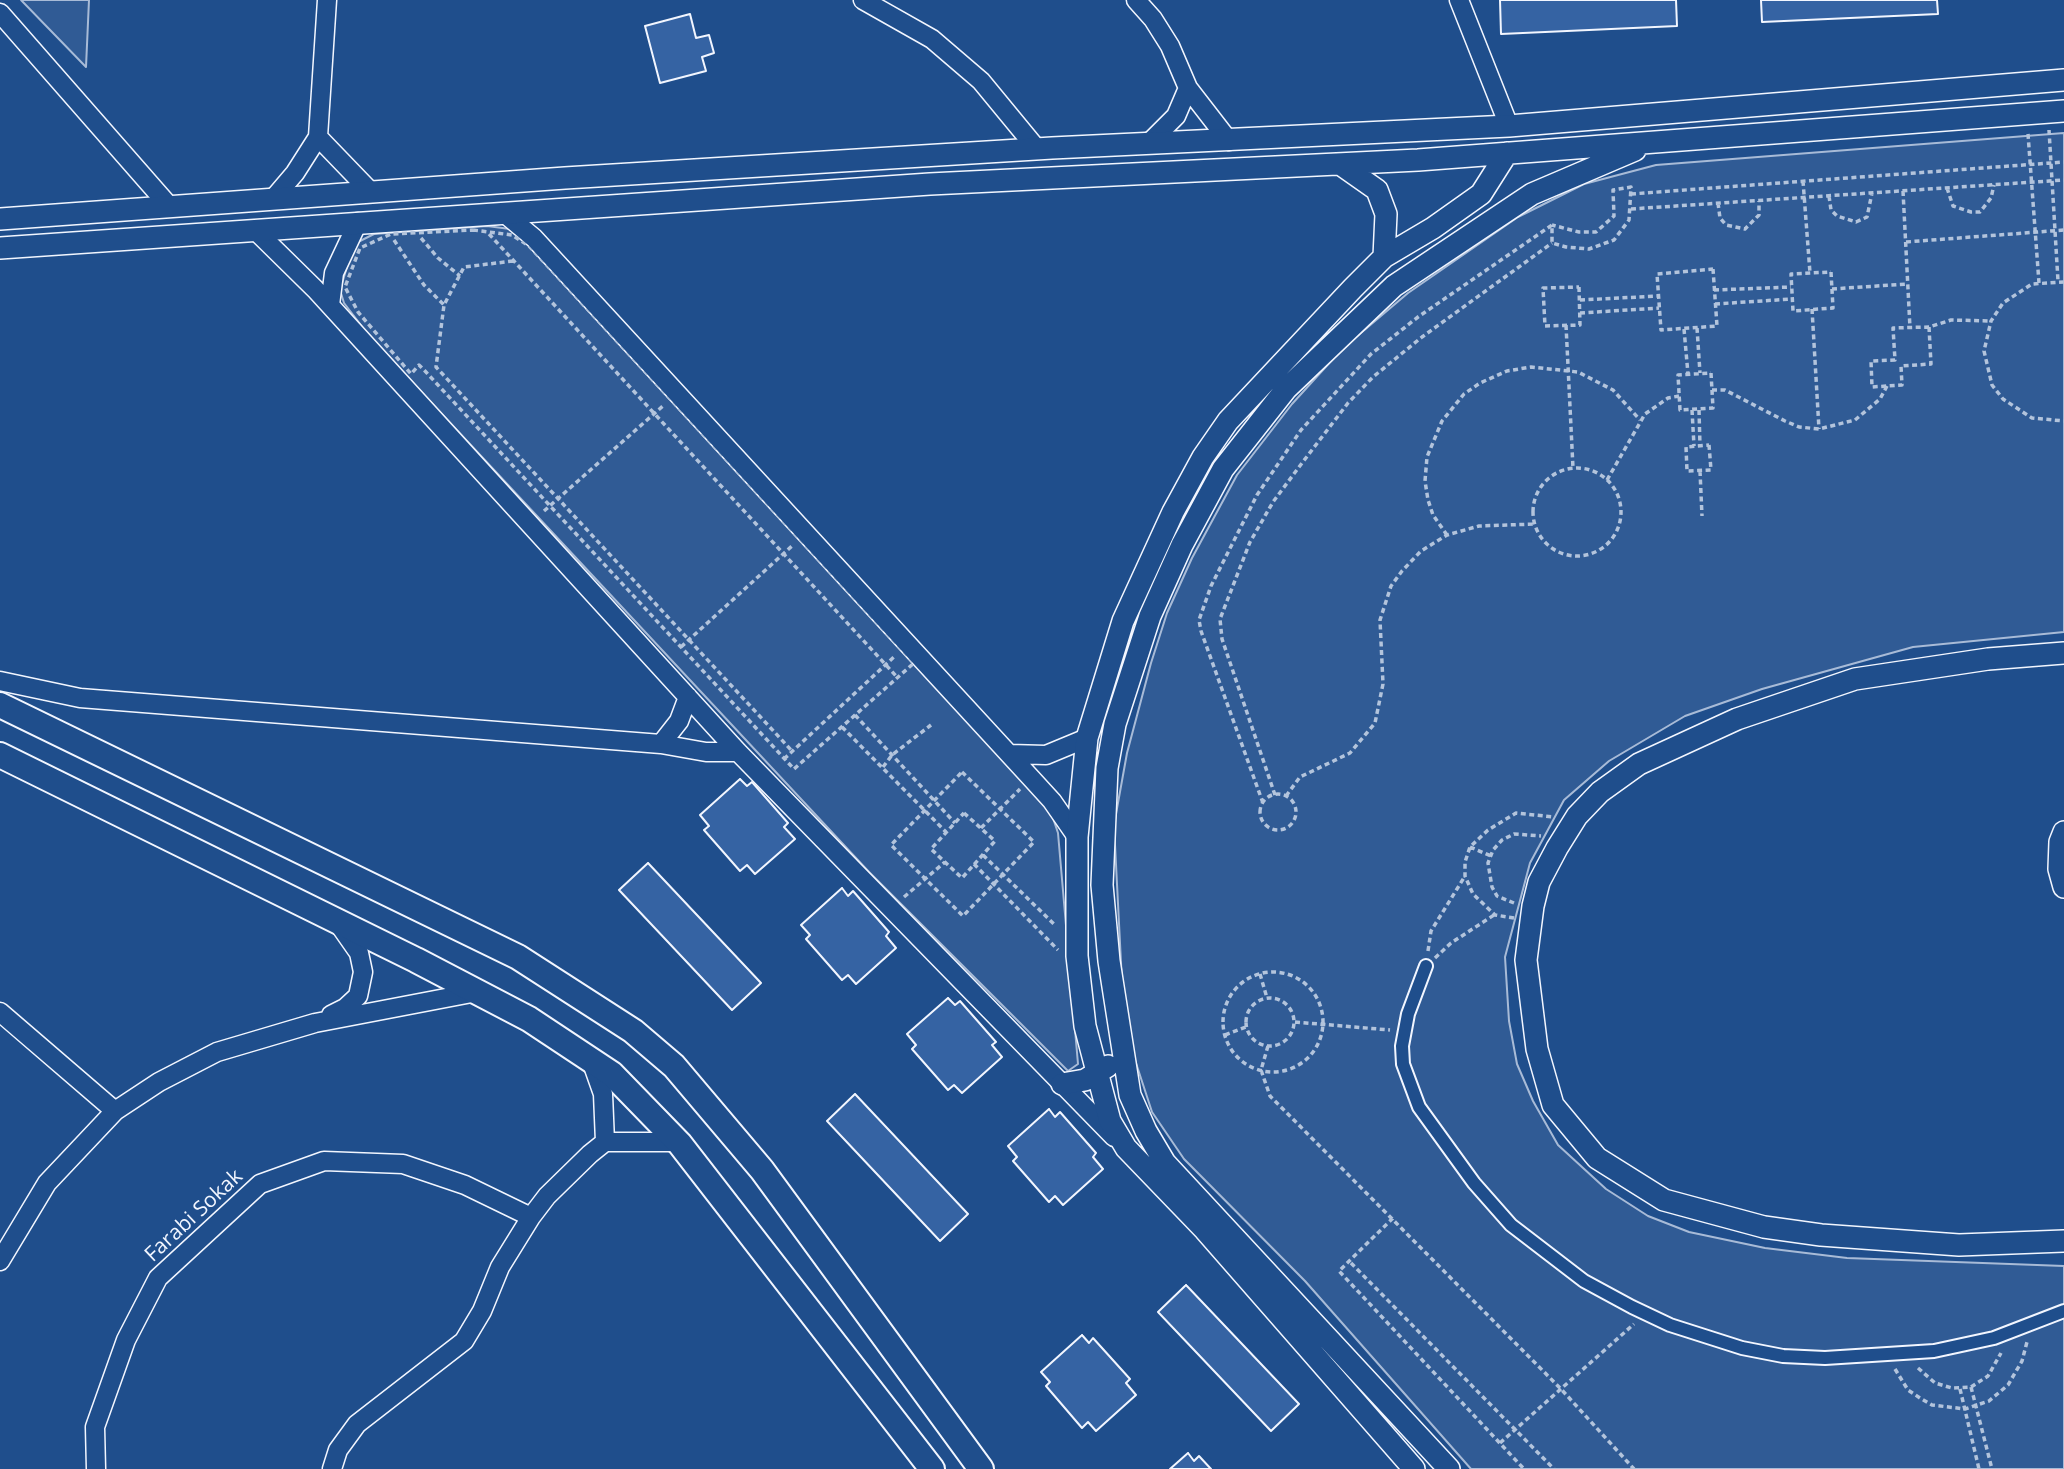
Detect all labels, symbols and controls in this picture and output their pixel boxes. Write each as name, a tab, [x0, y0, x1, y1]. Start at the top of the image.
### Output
street label: Farabi Sokak	[140, 1164, 248, 1268]

